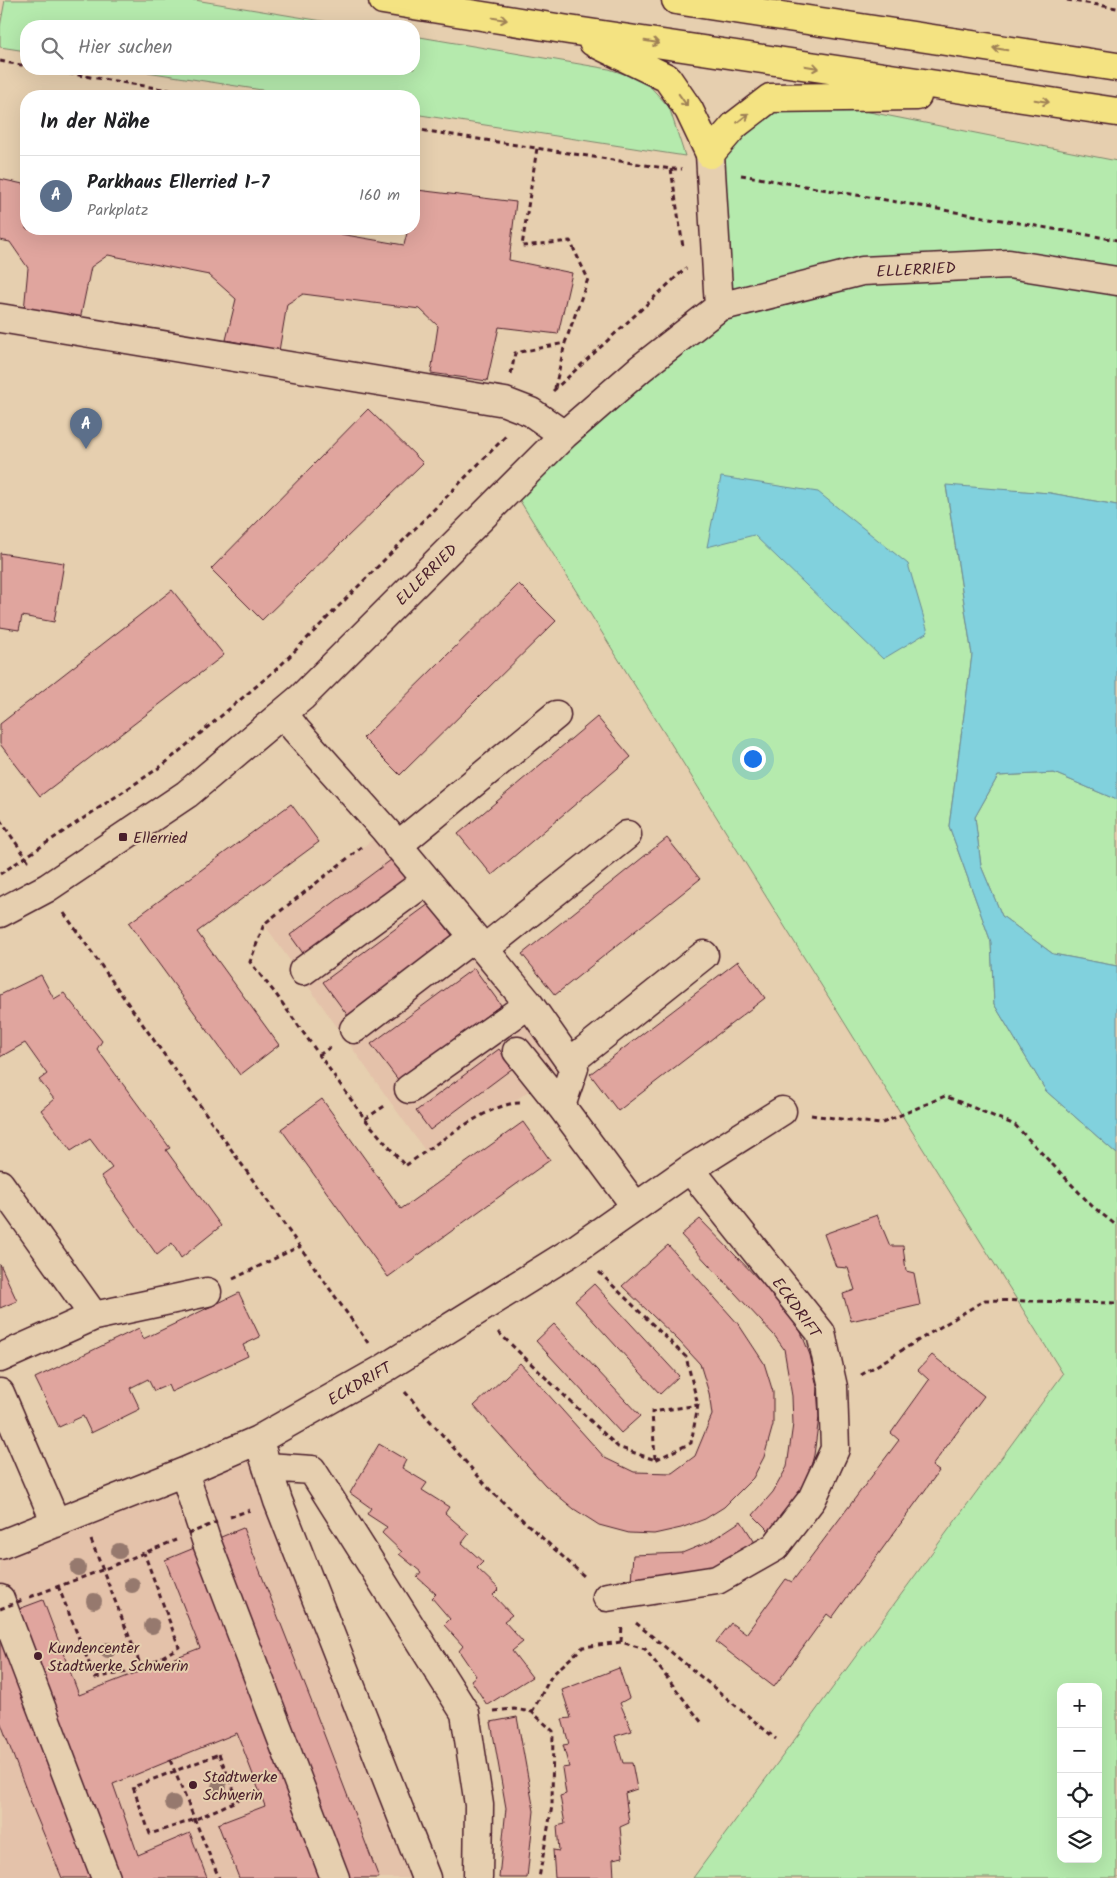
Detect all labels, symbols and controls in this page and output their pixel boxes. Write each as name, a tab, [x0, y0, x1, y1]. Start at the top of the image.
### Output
one-way arrow	[492, 14, 508, 24]
search box	[20, 20, 420, 75]
text: Hier suchen	[78, 33, 172, 63]
icon: search	[38, 34, 66, 62]
one-way arrow	[643, 38, 659, 48]
one-way arrow	[992, 44, 1008, 54]
one-way arrow	[804, 62, 820, 72]
one-way arrow	[677, 93, 688, 106]
one-way arrow	[1034, 96, 1050, 106]
text: In der Nähe	[40, 106, 150, 139]
one-way arrow	[736, 113, 749, 124]
text: Parkhaus Ellerried 1-7	[87, 168, 269, 198]
text: A	[51, 183, 61, 208]
text: 160 m	[359, 183, 400, 208]
text: Parkplatz	[87, 198, 148, 223]
street label: ELLERRIED	[876, 256, 956, 285]
pin: A	[70, 408, 102, 449]
street label: ELLERRIED	[390, 538, 464, 612]
your location	[740, 746, 766, 772]
place label: Ellerried	[133, 826, 188, 851]
marker: Ellerried	[117, 831, 129, 843]
street label: ECKDRIFT	[765, 1272, 827, 1345]
street label: ECKDRIFT	[323, 1355, 398, 1413]
place label: Kundencenter Stadtwerke Schwerin	[48, 1636, 189, 1679]
marker: Kundencenter Stadtwerke Schwerin	[32, 1650, 44, 1662]
map controls	[1057, 1683, 1102, 1863]
button: +	[1057, 1683, 1102, 1728]
button: −	[1057, 1728, 1102, 1773]
place label: Stadtwerke Schwerin	[203, 1765, 277, 1808]
button: locate	[1057, 1773, 1102, 1818]
marker: Stadtwerke Schwerin	[187, 1779, 199, 1791]
button: layers	[1057, 1818, 1102, 1863]

